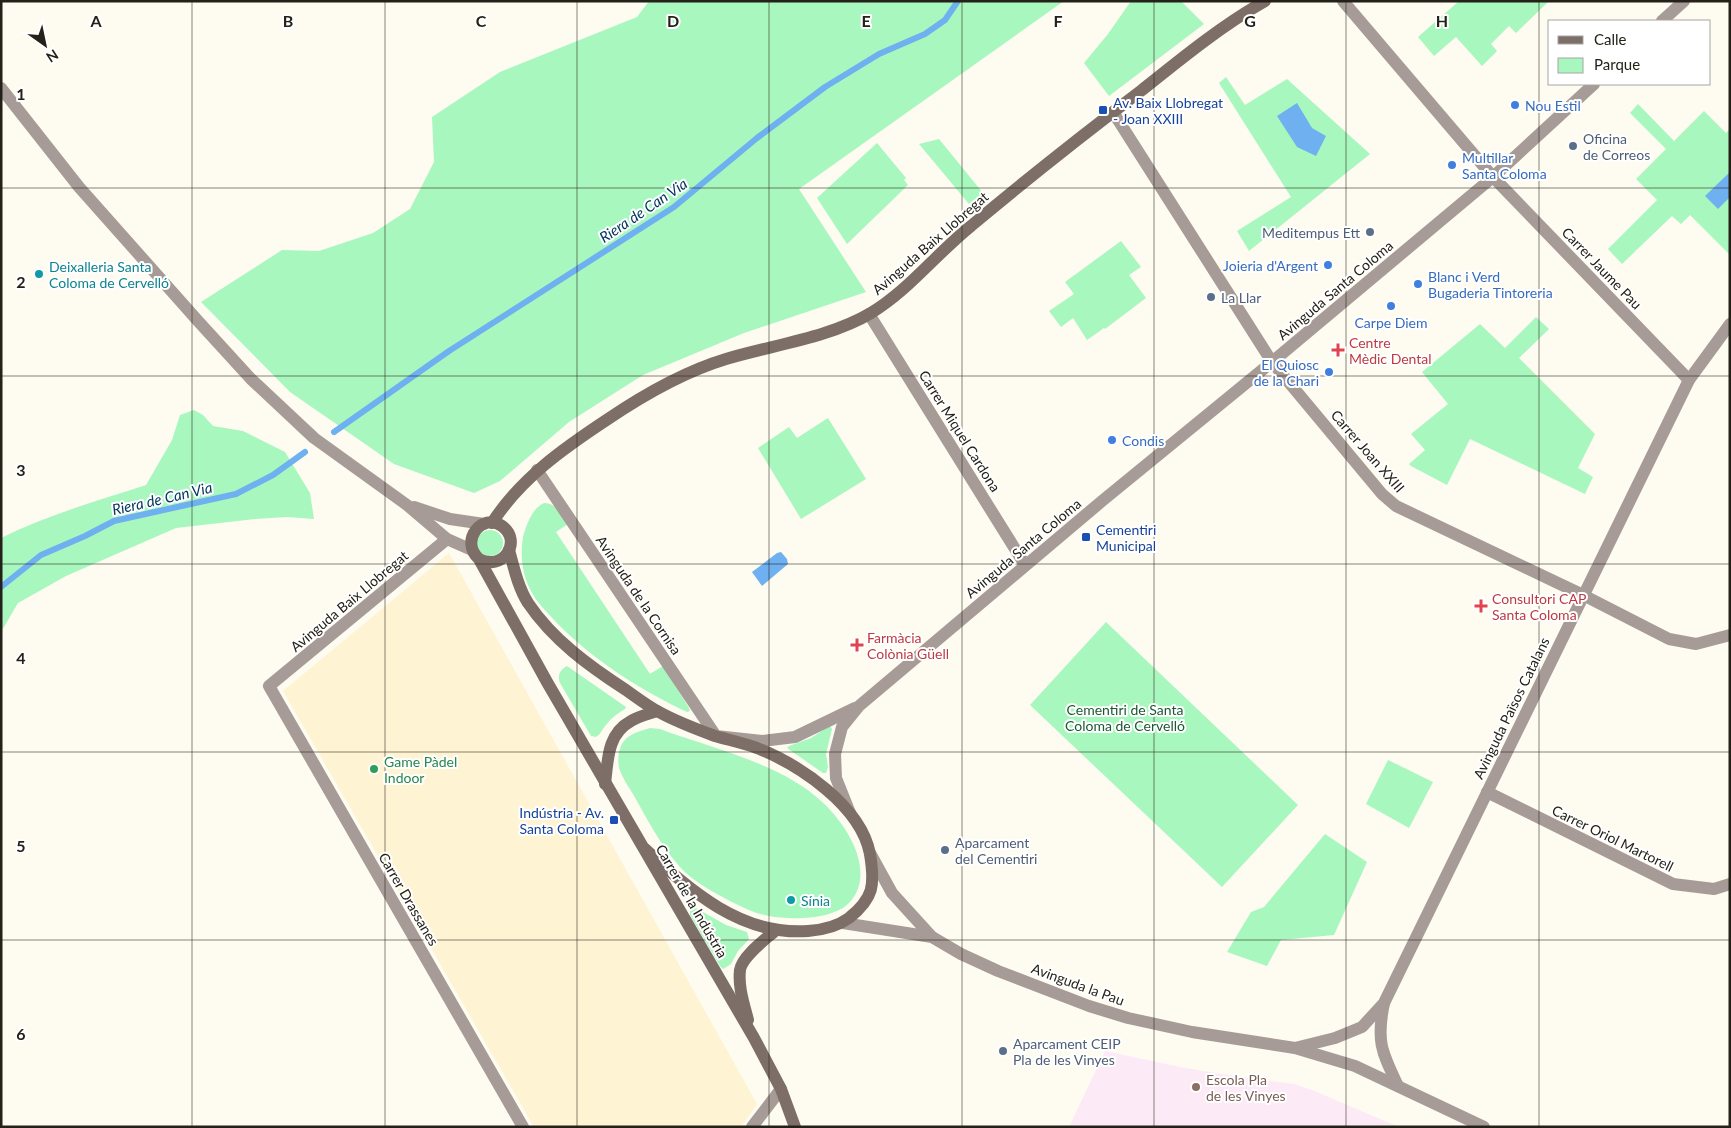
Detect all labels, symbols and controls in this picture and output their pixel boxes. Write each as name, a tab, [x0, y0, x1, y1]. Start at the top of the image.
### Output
text: A	[89, 11, 102, 30]
text: B	[283, 11, 293, 30]
text: C	[476, 11, 487, 30]
text: D	[667, 11, 679, 30]
text: E	[861, 11, 871, 30]
text: F	[1053, 11, 1063, 30]
text: G	[1244, 11, 1256, 30]
text: H	[1436, 11, 1448, 30]
north arrow	[20, 20, 70, 70]
legend	[1548, 20, 1711, 85]
text: Calle	[1594, 30, 1627, 48]
text: N	[43, 46, 62, 66]
text: Parque	[1594, 55, 1640, 73]
text: 1	[16, 84, 26, 103]
place label: Av. Baix Llobregat - Joan XXIII	[1113, 94, 1223, 127]
place label: Nou Estil	[1525, 97, 1581, 114]
marker: Nou Estil	[1509, 99, 1521, 111]
marker: Av. Baix Llobregat - Joan XXIII	[1097, 104, 1109, 116]
place label: Oficina de Correos	[1583, 130, 1650, 163]
marker: Oficina de Correos	[1567, 140, 1579, 152]
place label: Multillar Santa Coloma	[1462, 149, 1547, 182]
marker: Multillar Santa Coloma	[1446, 159, 1458, 171]
water label: Riera de Can Via	[596, 174, 691, 246]
street label: Avinguda Baix Llobregat	[868, 188, 992, 298]
street label: Carrer Jaume Pau	[1559, 223, 1645, 313]
place label: Meditempus Ett	[1262, 224, 1360, 241]
marker: Meditempus Ett	[1364, 226, 1376, 238]
street label: Avinguda Santa Coloma	[1274, 237, 1396, 343]
place label: Joieria d'Argent	[1223, 257, 1318, 274]
place label: Deixalleria Santa Coloma de Cervelló	[49, 258, 169, 291]
marker: Joieria d'Argent	[1322, 259, 1334, 271]
marker: Deixalleria Santa Coloma de Cervelló	[33, 268, 45, 280]
place label: Blanc i Verd Bugaderia Tintoreria	[1428, 268, 1553, 301]
text: 2	[16, 272, 26, 291]
marker: Blanc i Verd Bugaderia Tintoreria	[1412, 278, 1424, 290]
place label: La Llar	[1221, 289, 1261, 306]
marker: La Llar	[1205, 291, 1217, 303]
marker: Carpe Diem	[1385, 300, 1397, 312]
place label: Carpe Diem	[1354, 314, 1428, 331]
place label: Centre Mèdic Dental	[1349, 334, 1432, 367]
marker: Centre Mèdic Dental	[1331, 343, 1345, 357]
place label: El Quiosc de la Chari	[1254, 356, 1319, 389]
marker: El Quiosc de la Chari	[1323, 366, 1335, 378]
street label: Carrer Miquel Cardona	[916, 367, 1004, 495]
street label: Carrer Joan XXIII	[1328, 406, 1408, 496]
place label: Condis	[1122, 432, 1164, 449]
marker: Condis	[1106, 434, 1118, 446]
text: 3	[16, 460, 26, 479]
water label: Riera de Can Via	[110, 478, 214, 518]
street label: Avinguda Santa Coloma	[962, 495, 1084, 601]
place label: Cementiri Municipal	[1096, 521, 1156, 554]
marker: Cementiri Municipal	[1080, 531, 1092, 543]
street label: Avinguda de la Cornisa	[593, 532, 685, 658]
street label: Avinguda Baix Llobregat	[287, 547, 411, 655]
place label: Consultori CAP Santa Coloma	[1492, 590, 1586, 623]
marker: Consultori CAP Santa Coloma	[1474, 599, 1488, 613]
place label: Farmàcia Colònia Güell	[867, 629, 949, 662]
street label: Avinguda Països Catalans	[1469, 634, 1553, 782]
marker: Farmàcia Colònia Güell	[851, 639, 863, 651]
text: 4	[16, 648, 26, 667]
park label: Cementiri de Santa Coloma de Cervelló	[1065, 701, 1185, 734]
place label: Game Pàdel Indoor	[384, 753, 457, 786]
marker: Game Pàdel Indoor	[368, 763, 380, 775]
street label: Carrer Oriol Martorell	[1550, 801, 1676, 875]
place label: Indústria - Av. Santa Coloma	[519, 804, 604, 837]
marker: Indústria - Av. Santa Coloma	[608, 814, 620, 826]
place label: Aparcament del Cementiri	[955, 834, 1037, 867]
text: 5	[16, 836, 26, 855]
street label: Carrer de la Indústria	[653, 841, 731, 961]
marker: Aparcament del Cementiri	[939, 844, 951, 856]
street label: Carrer Drassanes	[375, 849, 443, 949]
place label: Sínia	[801, 892, 830, 909]
marker: Sínia	[785, 894, 797, 906]
street label: Avinguda la Pau	[1029, 959, 1127, 1009]
text: 6	[16, 1024, 26, 1043]
place label: Aparcament CEIP Pla de les Vinyes	[1013, 1035, 1121, 1068]
marker: Aparcament CEIP Pla de les Vinyes	[997, 1045, 1009, 1057]
place label: Escola Pla de les Vinyes	[1206, 1071, 1286, 1104]
marker: Escola Pla de les Vinyes	[1190, 1081, 1202, 1093]

